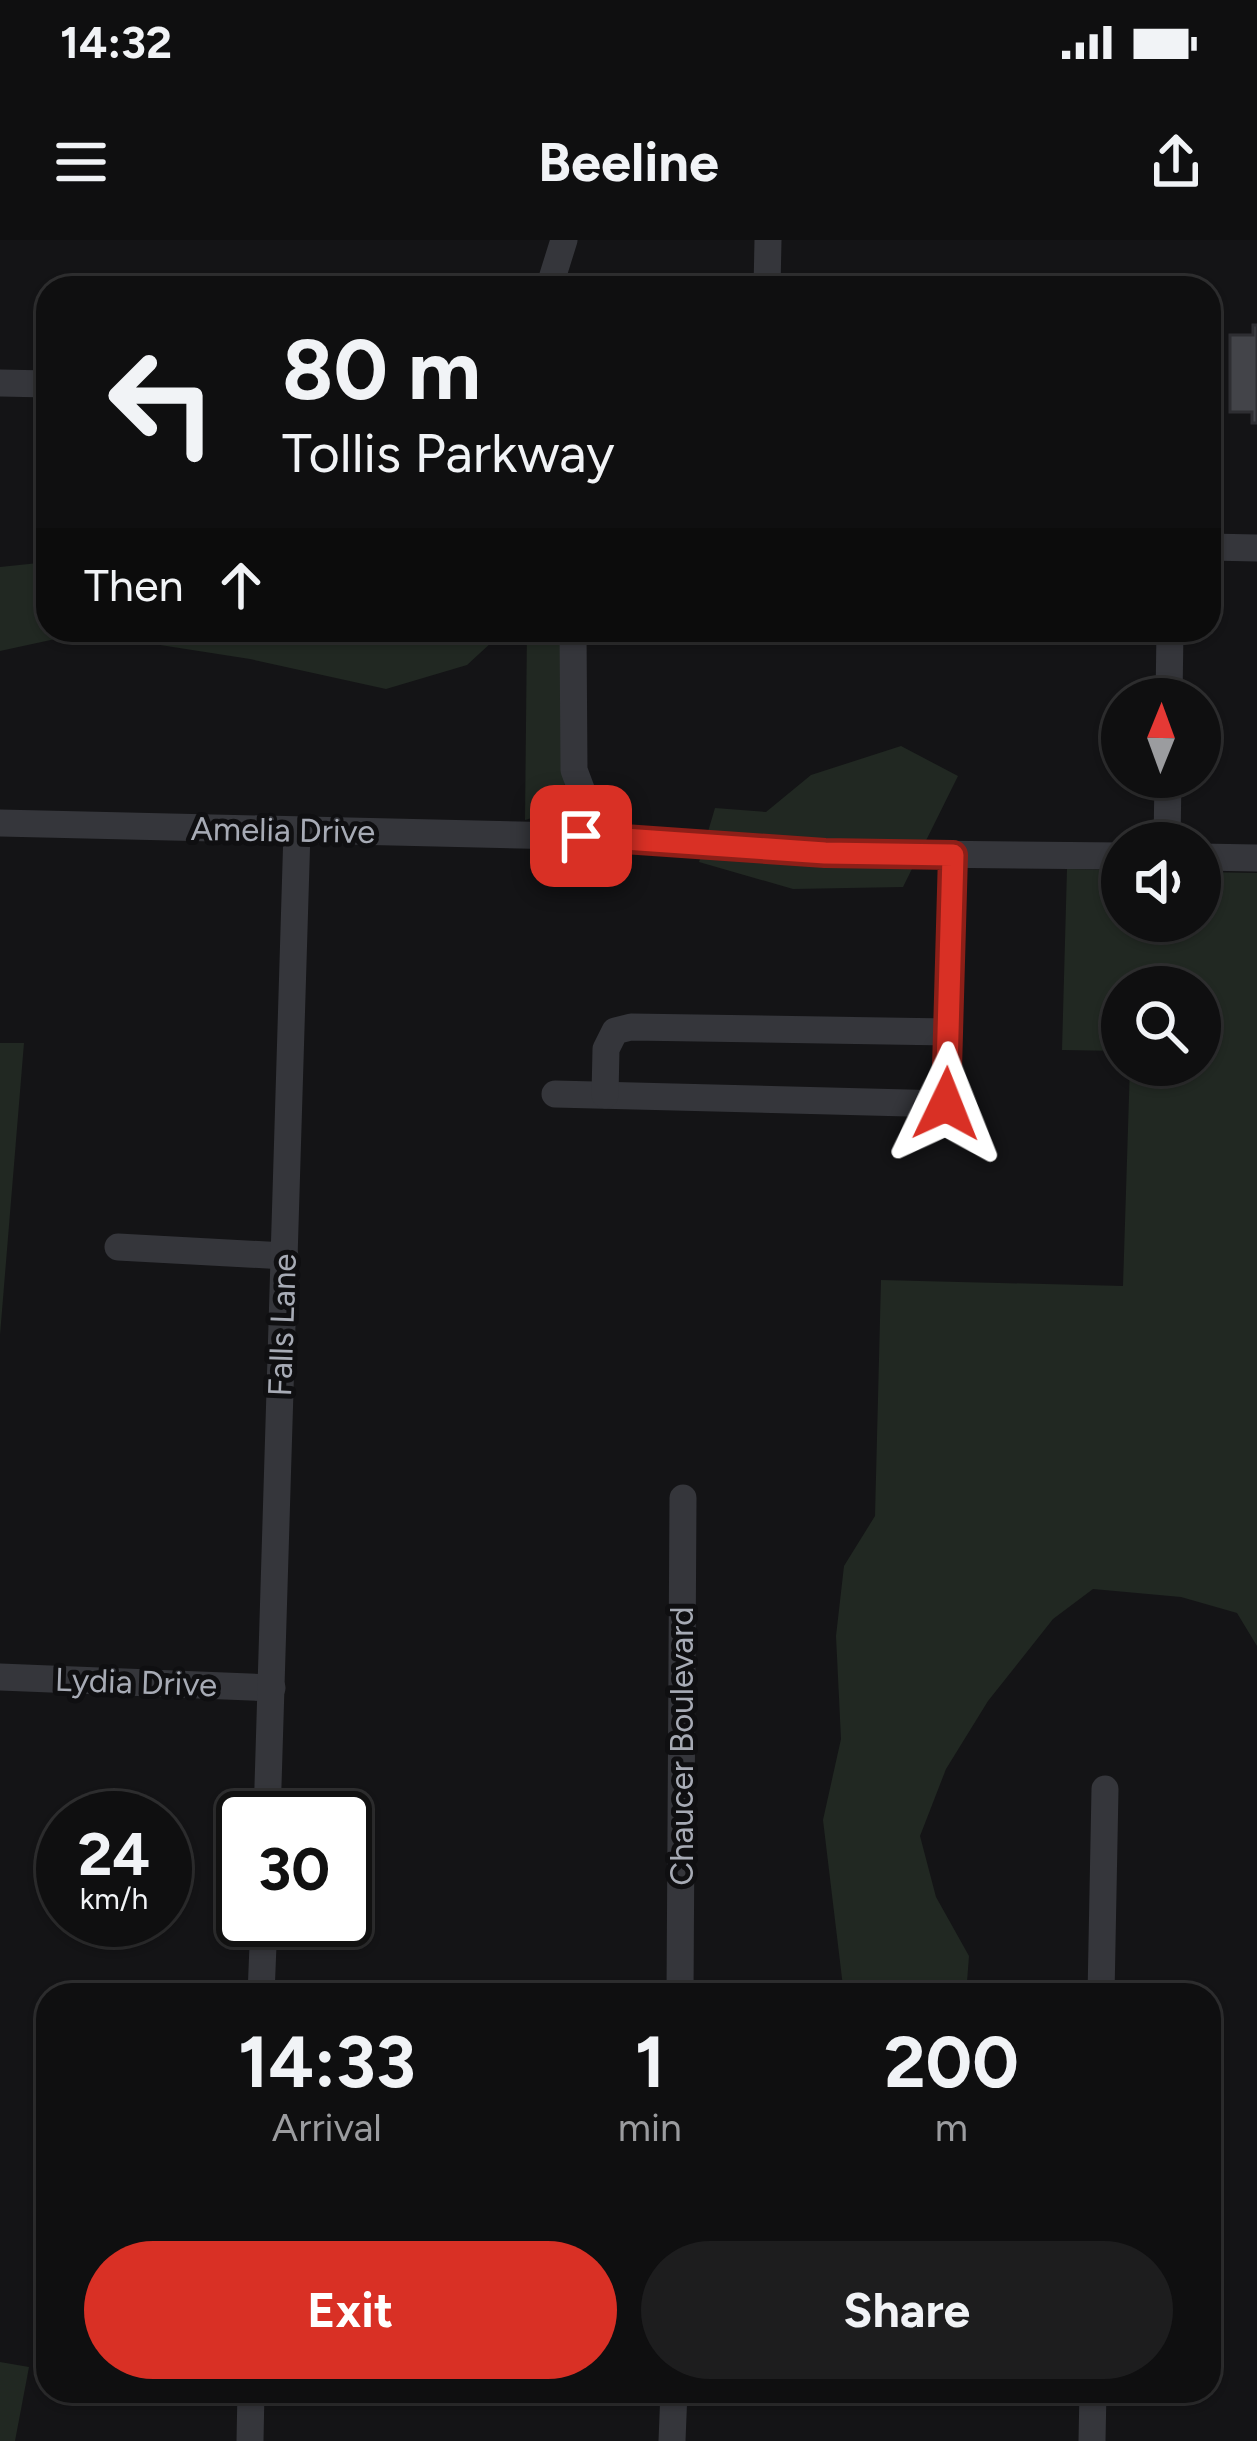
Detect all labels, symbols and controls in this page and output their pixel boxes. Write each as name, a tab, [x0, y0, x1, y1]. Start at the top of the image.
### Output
text: 14:32	[60, 15, 172, 69]
icon: menu	[48, 129, 114, 195]
icon: share	[1143, 129, 1209, 195]
text: Beeline	[538, 130, 719, 195]
text: 80 m	[282, 319, 481, 420]
icon: left	[84, 324, 240, 480]
text: Tollis Parkway	[282, 421, 615, 486]
icon: ahead	[208, 552, 274, 618]
text: Then	[84, 558, 184, 612]
north arrow	[1101, 678, 1221, 798]
map controls	[1101, 678, 1221, 1086]
pin	[530, 785, 632, 887]
icon: arrive	[548, 803, 614, 869]
street label: Amelia Drive	[190, 809, 376, 851]
button: sound	[1101, 822, 1221, 942]
button: search	[1101, 966, 1221, 1086]
position arrow	[883, 1041, 1009, 1167]
street label: Falls Lane	[260, 1253, 304, 1397]
street label: Chaucer Boulevard	[662, 1606, 701, 1886]
street label: Lydia Drive	[54, 1660, 218, 1704]
speed limit sign: 30	[216, 1791, 372, 1947]
text: 24	[78, 1818, 150, 1890]
text: km/h	[80, 1880, 148, 1917]
text: 14:33	[238, 2019, 416, 2105]
text: 1	[635, 2019, 665, 2105]
text: 200	[884, 2019, 1019, 2105]
text: Arrival	[272, 2104, 382, 2151]
text: min	[618, 2104, 682, 2151]
text: m	[935, 2104, 968, 2151]
button: Exit	[84, 2241, 617, 2379]
button: Share	[641, 2241, 1173, 2379]

